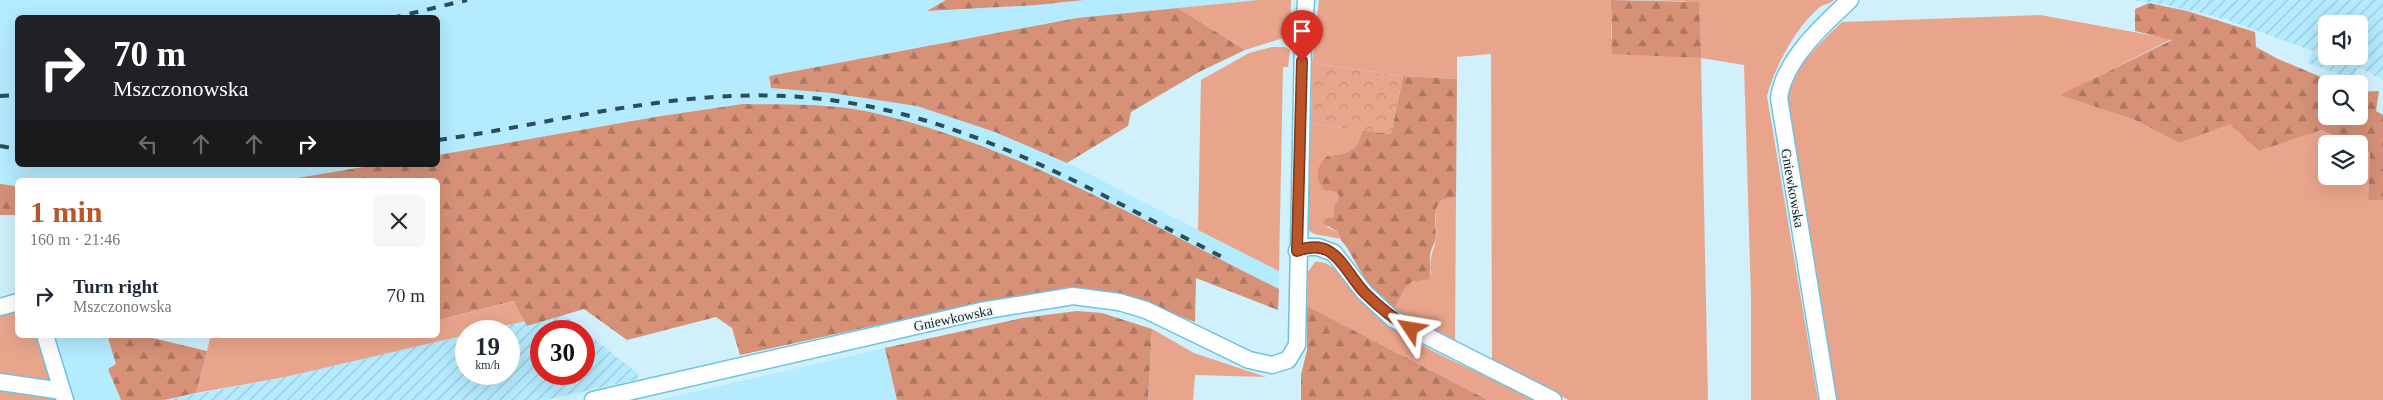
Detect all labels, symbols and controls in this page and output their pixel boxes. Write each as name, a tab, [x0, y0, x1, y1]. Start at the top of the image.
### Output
pin	[1281, 10, 1323, 61]
map controls	[2318, 15, 2368, 185]
button: sound	[2318, 15, 2368, 65]
icon: arrive	[1288, 17, 1316, 45]
icon: right	[30, 35, 95, 100]
text: 70 m	[113, 35, 186, 74]
button: search	[2318, 75, 2368, 125]
text: Mszczonowska	[113, 76, 249, 101]
icon: left	[134, 130, 162, 158]
icon: ahead	[187, 130, 215, 158]
icon: ahead	[240, 130, 268, 158]
icon: right	[293, 130, 321, 158]
button: layers	[2318, 135, 2368, 185]
street label: Gniewkowska	[1778, 147, 1807, 230]
text: 1 min	[30, 195, 103, 228]
button: close	[373, 195, 425, 247]
text: 160 m · 21:46	[30, 231, 120, 248]
text: Turn right	[73, 276, 158, 297]
icon: right	[30, 282, 58, 310]
text: 70 m	[386, 285, 425, 306]
text: Mszczonowska	[73, 298, 172, 315]
position arrow	[1384, 302, 1436, 354]
street label: Gniewkowska	[912, 303, 995, 334]
speed limit sign: 30	[530, 320, 595, 385]
text: 19	[475, 333, 500, 360]
text: km/h	[475, 358, 500, 372]

